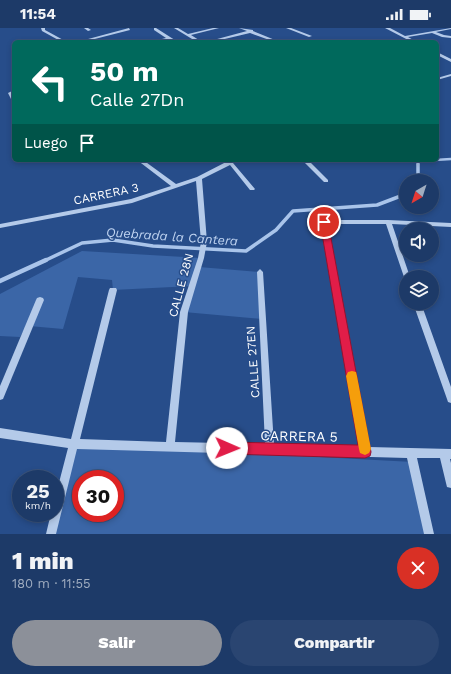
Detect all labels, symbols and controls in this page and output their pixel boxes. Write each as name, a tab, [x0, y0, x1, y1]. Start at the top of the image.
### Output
text: 11:54	[20, 5, 56, 23]
text: 50 m	[90, 55, 159, 88]
icon: left	[24, 56, 76, 108]
text: Calle 27Dn	[90, 89, 184, 110]
icon: arrive	[76, 132, 98, 154]
text: Luego	[24, 134, 68, 152]
north arrow	[399, 174, 439, 214]
map controls	[399, 174, 439, 310]
street label: CARRERA 3	[72, 180, 140, 208]
pin	[307, 205, 341, 239]
icon: arrive	[313, 211, 335, 233]
button: sound	[399, 222, 439, 262]
water label: Quebrada la Cantera	[106, 224, 238, 249]
street label: CALLE 28N	[166, 252, 196, 318]
button: layers	[399, 270, 439, 310]
street label: CALLE 27EN	[243, 325, 263, 399]
position arrow	[206, 427, 248, 469]
street label: CARRERA 5	[260, 427, 338, 445]
speed limit sign: 30	[72, 470, 124, 522]
text: 25	[26, 479, 50, 503]
text: km/h	[25, 500, 51, 511]
text: 1 min	[12, 547, 74, 575]
button: close	[397, 547, 439, 589]
text: 180 m · 11:55	[12, 576, 91, 591]
button: Salir	[12, 620, 222, 666]
button: Compartir	[230, 620, 439, 666]

